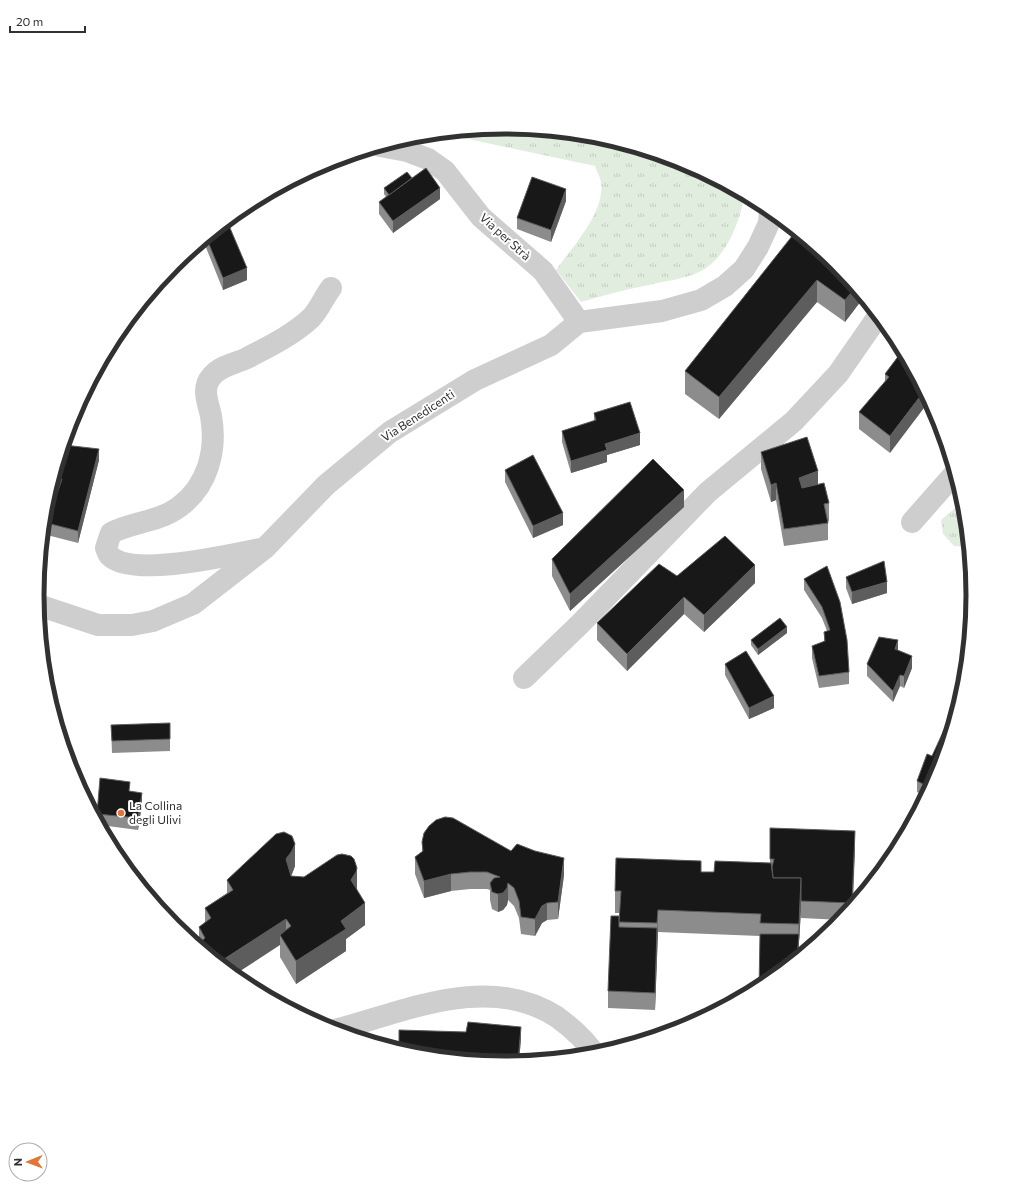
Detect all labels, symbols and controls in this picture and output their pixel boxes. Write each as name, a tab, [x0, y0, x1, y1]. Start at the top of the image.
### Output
scale bar	[10, 8, 85, 34]
text: 20 m	[16, 14, 43, 28]
street label: Via per Strà	[478, 210, 534, 263]
street label: Via Benedicenti	[378, 386, 457, 444]
place label: La Collina degli Ulivi	[129, 798, 182, 826]
marker: La Collina degli Ulivi	[116, 808, 126, 818]
north arrow	[8, 1142, 48, 1182]
text: N	[11, 1158, 24, 1166]

